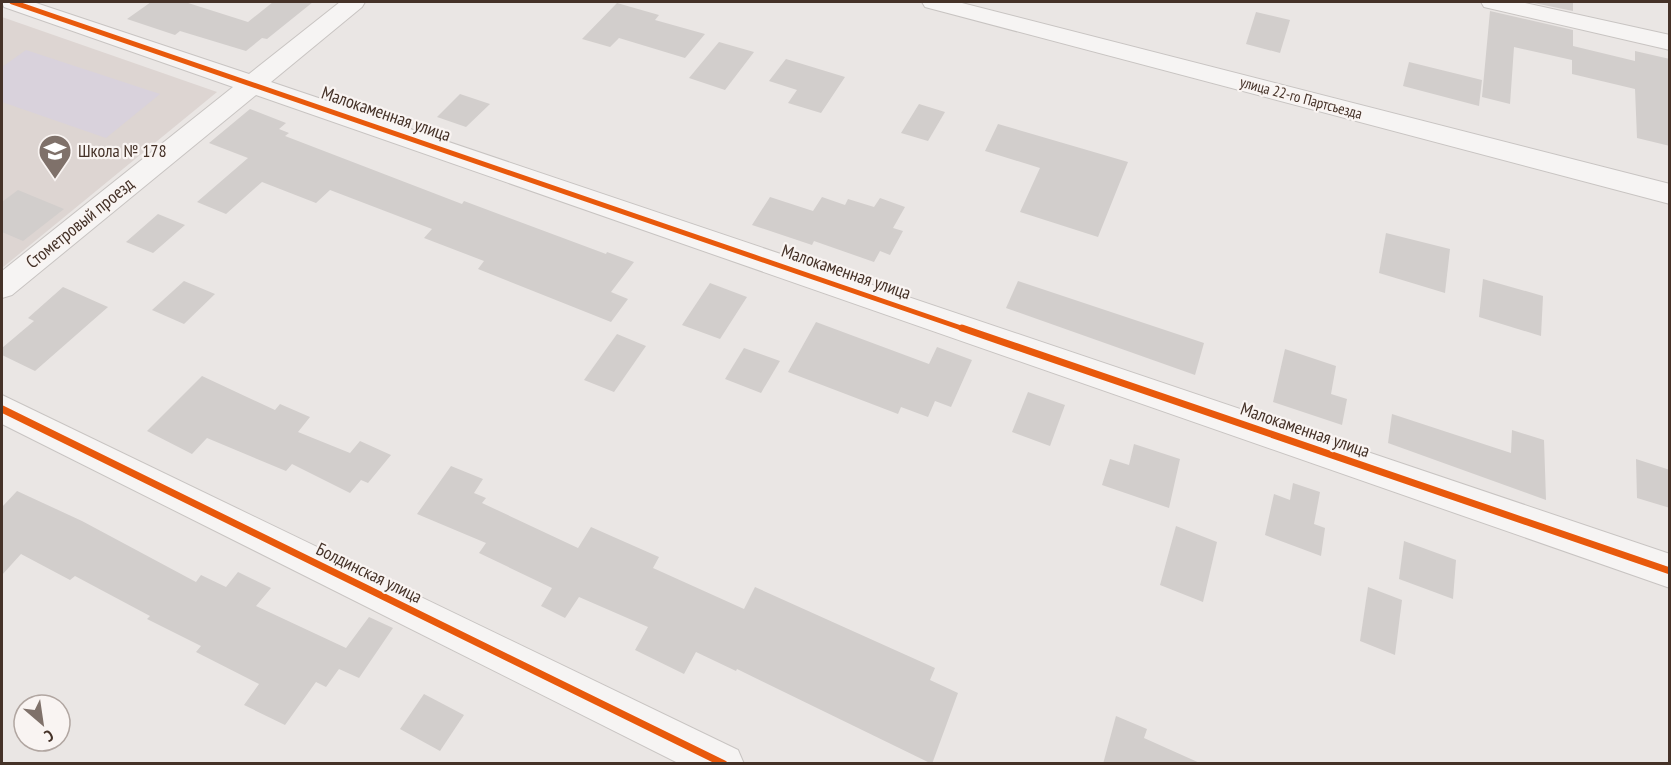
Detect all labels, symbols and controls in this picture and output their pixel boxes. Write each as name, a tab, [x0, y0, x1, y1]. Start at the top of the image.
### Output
street label: улица 22-го Партсъезда	[1238, 72, 1364, 123]
street label: Малокаменная улица	[319, 81, 454, 146]
school or university icon: Школа № 178	[37, 133, 73, 180]
place label: Школа № 178	[78, 139, 167, 162]
street label: Стометровый проезд	[21, 172, 138, 273]
street label: Малокаменная улица	[779, 239, 914, 304]
street label: Малокаменная улица	[1238, 397, 1373, 462]
street label: Болдинская улица	[313, 537, 426, 608]
north arrow	[12, 693, 72, 753]
text: С	[41, 726, 57, 747]

